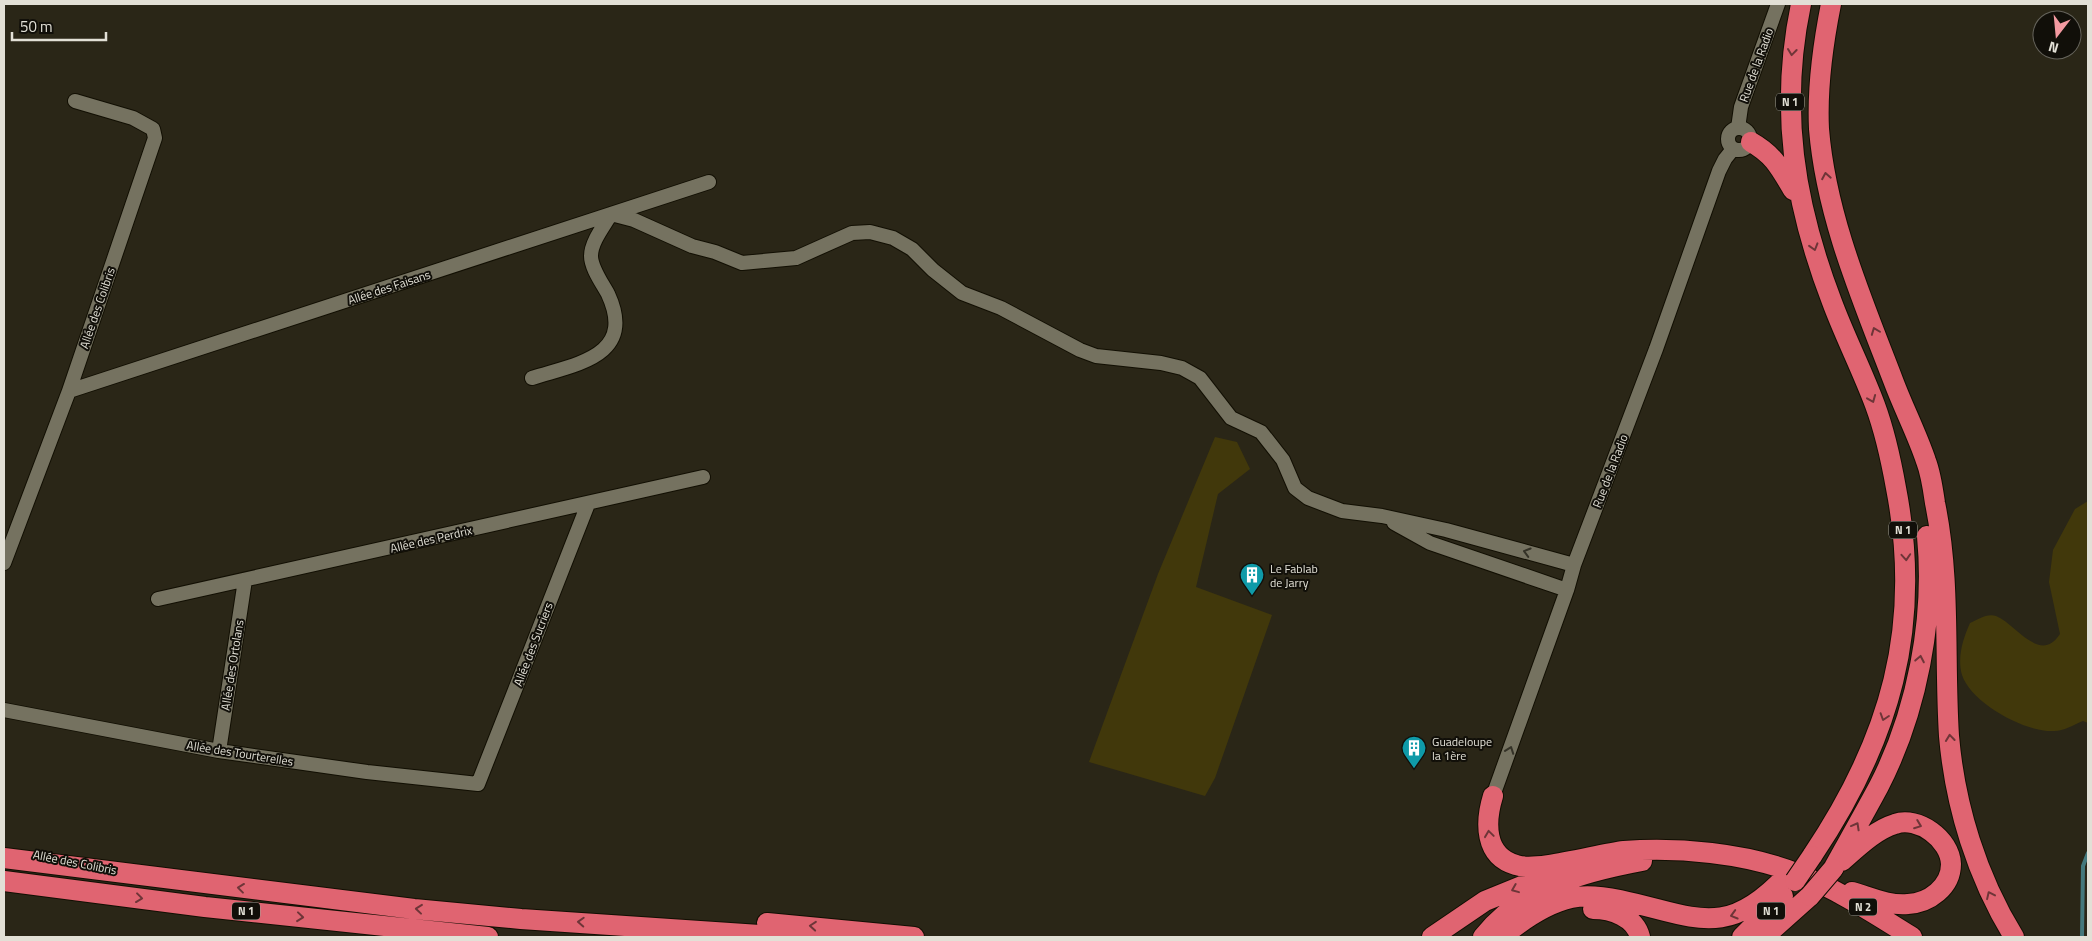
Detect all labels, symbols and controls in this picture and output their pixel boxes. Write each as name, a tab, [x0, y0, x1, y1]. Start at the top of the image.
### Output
scale bar	[12, 10, 106, 42]
north arrow	[2032, 10, 2082, 60]
text: 50 m	[20, 15, 53, 38]
street label: Rue de la Radio	[1734, 25, 1778, 105]
text: N	[2046, 37, 2061, 59]
one-way arrow	[1788, 47, 1798, 56]
road number: N 1	[1776, 94, 1804, 110]
one-way arrow	[1822, 172, 1832, 181]
one-way arrow	[1808, 242, 1818, 251]
street label: Allée des Colibris	[74, 264, 120, 351]
street label: Allée des Faisans	[345, 265, 433, 309]
one-way arrow	[1870, 327, 1881, 336]
one-way arrow	[1866, 394, 1876, 403]
street label: Rue de la Radio	[1587, 431, 1633, 511]
street label: Allée des Perdrix	[388, 520, 475, 558]
road number: N 1	[1889, 522, 1917, 538]
one-way arrow	[1523, 548, 1531, 558]
one-way arrow	[1900, 553, 1911, 561]
place label: Le Fablab de Jarry	[1270, 559, 1318, 592]
building icon: Le Fablab de Jarry	[1239, 562, 1265, 596]
street label: Allée des Sucriers	[508, 599, 558, 689]
street label: Allée des Ortolans	[215, 618, 249, 712]
one-way arrow	[1914, 655, 1925, 664]
one-way arrow	[1879, 712, 1889, 721]
place label: Guadeloupe la 1ère	[1432, 732, 1492, 765]
one-way arrow	[1945, 734, 1956, 742]
street label: Allée des Tourterelles	[185, 735, 295, 771]
building icon: Guadeloupe la 1ère	[1401, 735, 1427, 769]
one-way arrow	[1504, 746, 1514, 755]
one-way arrow	[1913, 819, 1922, 829]
one-way arrow	[1850, 823, 1860, 832]
one-way arrow	[1484, 829, 1495, 837]
street label: Allée des Colibris	[32, 845, 119, 880]
one-way arrow	[236, 883, 244, 894]
one-way arrow	[1511, 883, 1520, 893]
one-way arrow	[1986, 891, 1997, 900]
one-way arrow	[135, 893, 143, 903]
road number: N 2	[1849, 899, 1877, 916]
road number: N 1	[232, 902, 260, 919]
road number: N 1	[1757, 902, 1785, 919]
one-way arrow	[415, 904, 423, 915]
one-way arrow	[1731, 910, 1739, 920]
one-way arrow	[297, 911, 305, 922]
one-way arrow	[577, 917, 585, 928]
one-way arrow	[809, 921, 817, 932]

